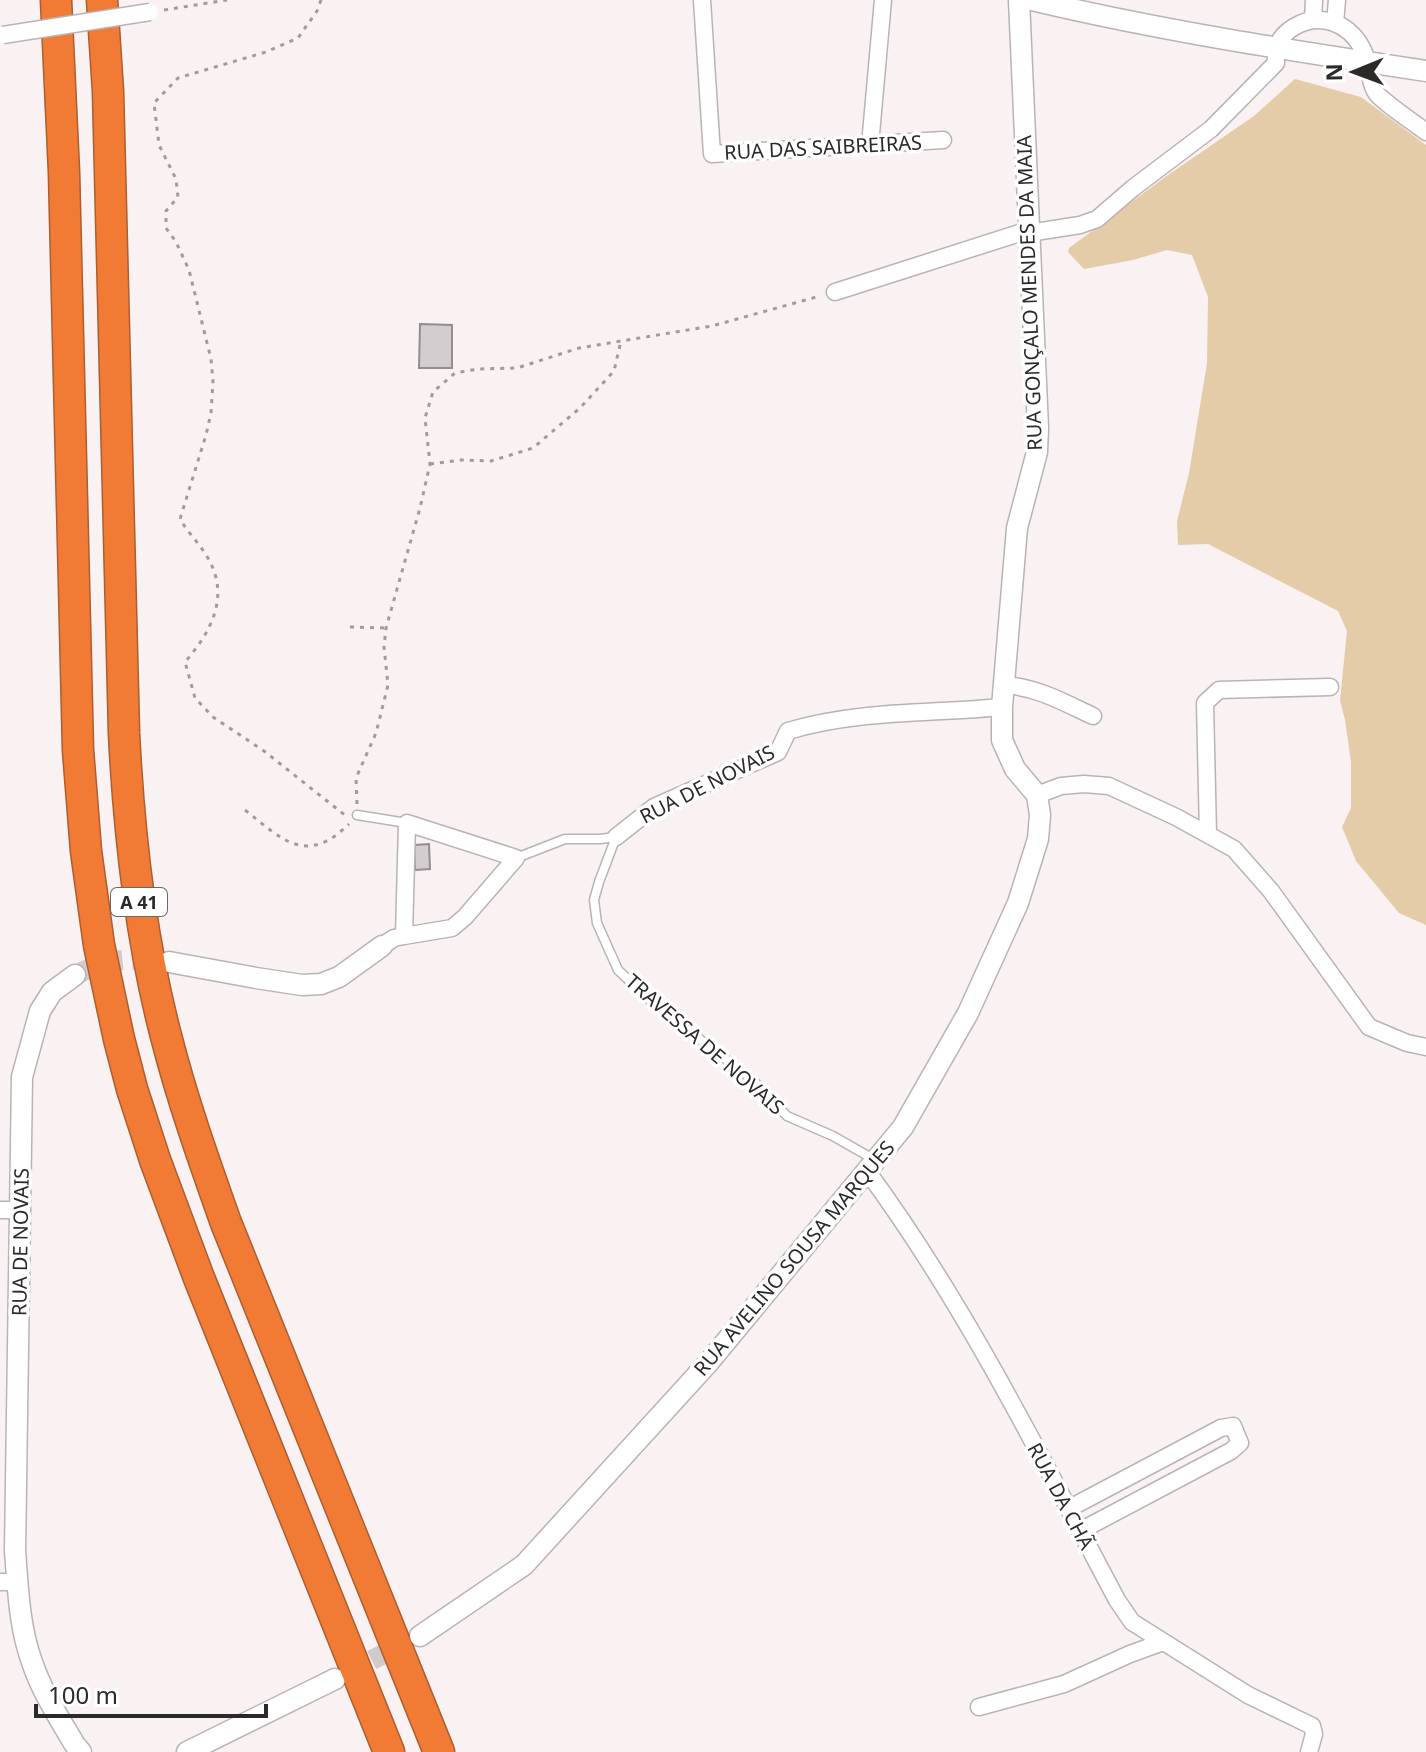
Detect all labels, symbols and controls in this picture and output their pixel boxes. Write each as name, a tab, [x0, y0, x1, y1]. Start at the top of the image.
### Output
north arrow	[1314, 32, 1394, 112]
text: N	[1318, 63, 1348, 82]
street label: RUA DAS SAIBREIRAS	[723, 128, 923, 166]
street label: RUA GONÇALO MENDES DA MAIA	[1010, 135, 1048, 451]
street label: RUA DE NOVAIS	[635, 738, 779, 830]
road number: A 41	[111, 888, 167, 916]
street label: TRAVESSA DE NOVAIS	[620, 968, 790, 1120]
street label: RUA AVELINO SOUSA MARQUES	[688, 1135, 900, 1381]
street label: RUA DE NOVAIS	[5, 1168, 35, 1316]
street label: RUA DA CHÃ	[1022, 1438, 1101, 1554]
scale bar	[36, 1668, 266, 1718]
text: 100 m	[48, 1678, 118, 1711]

